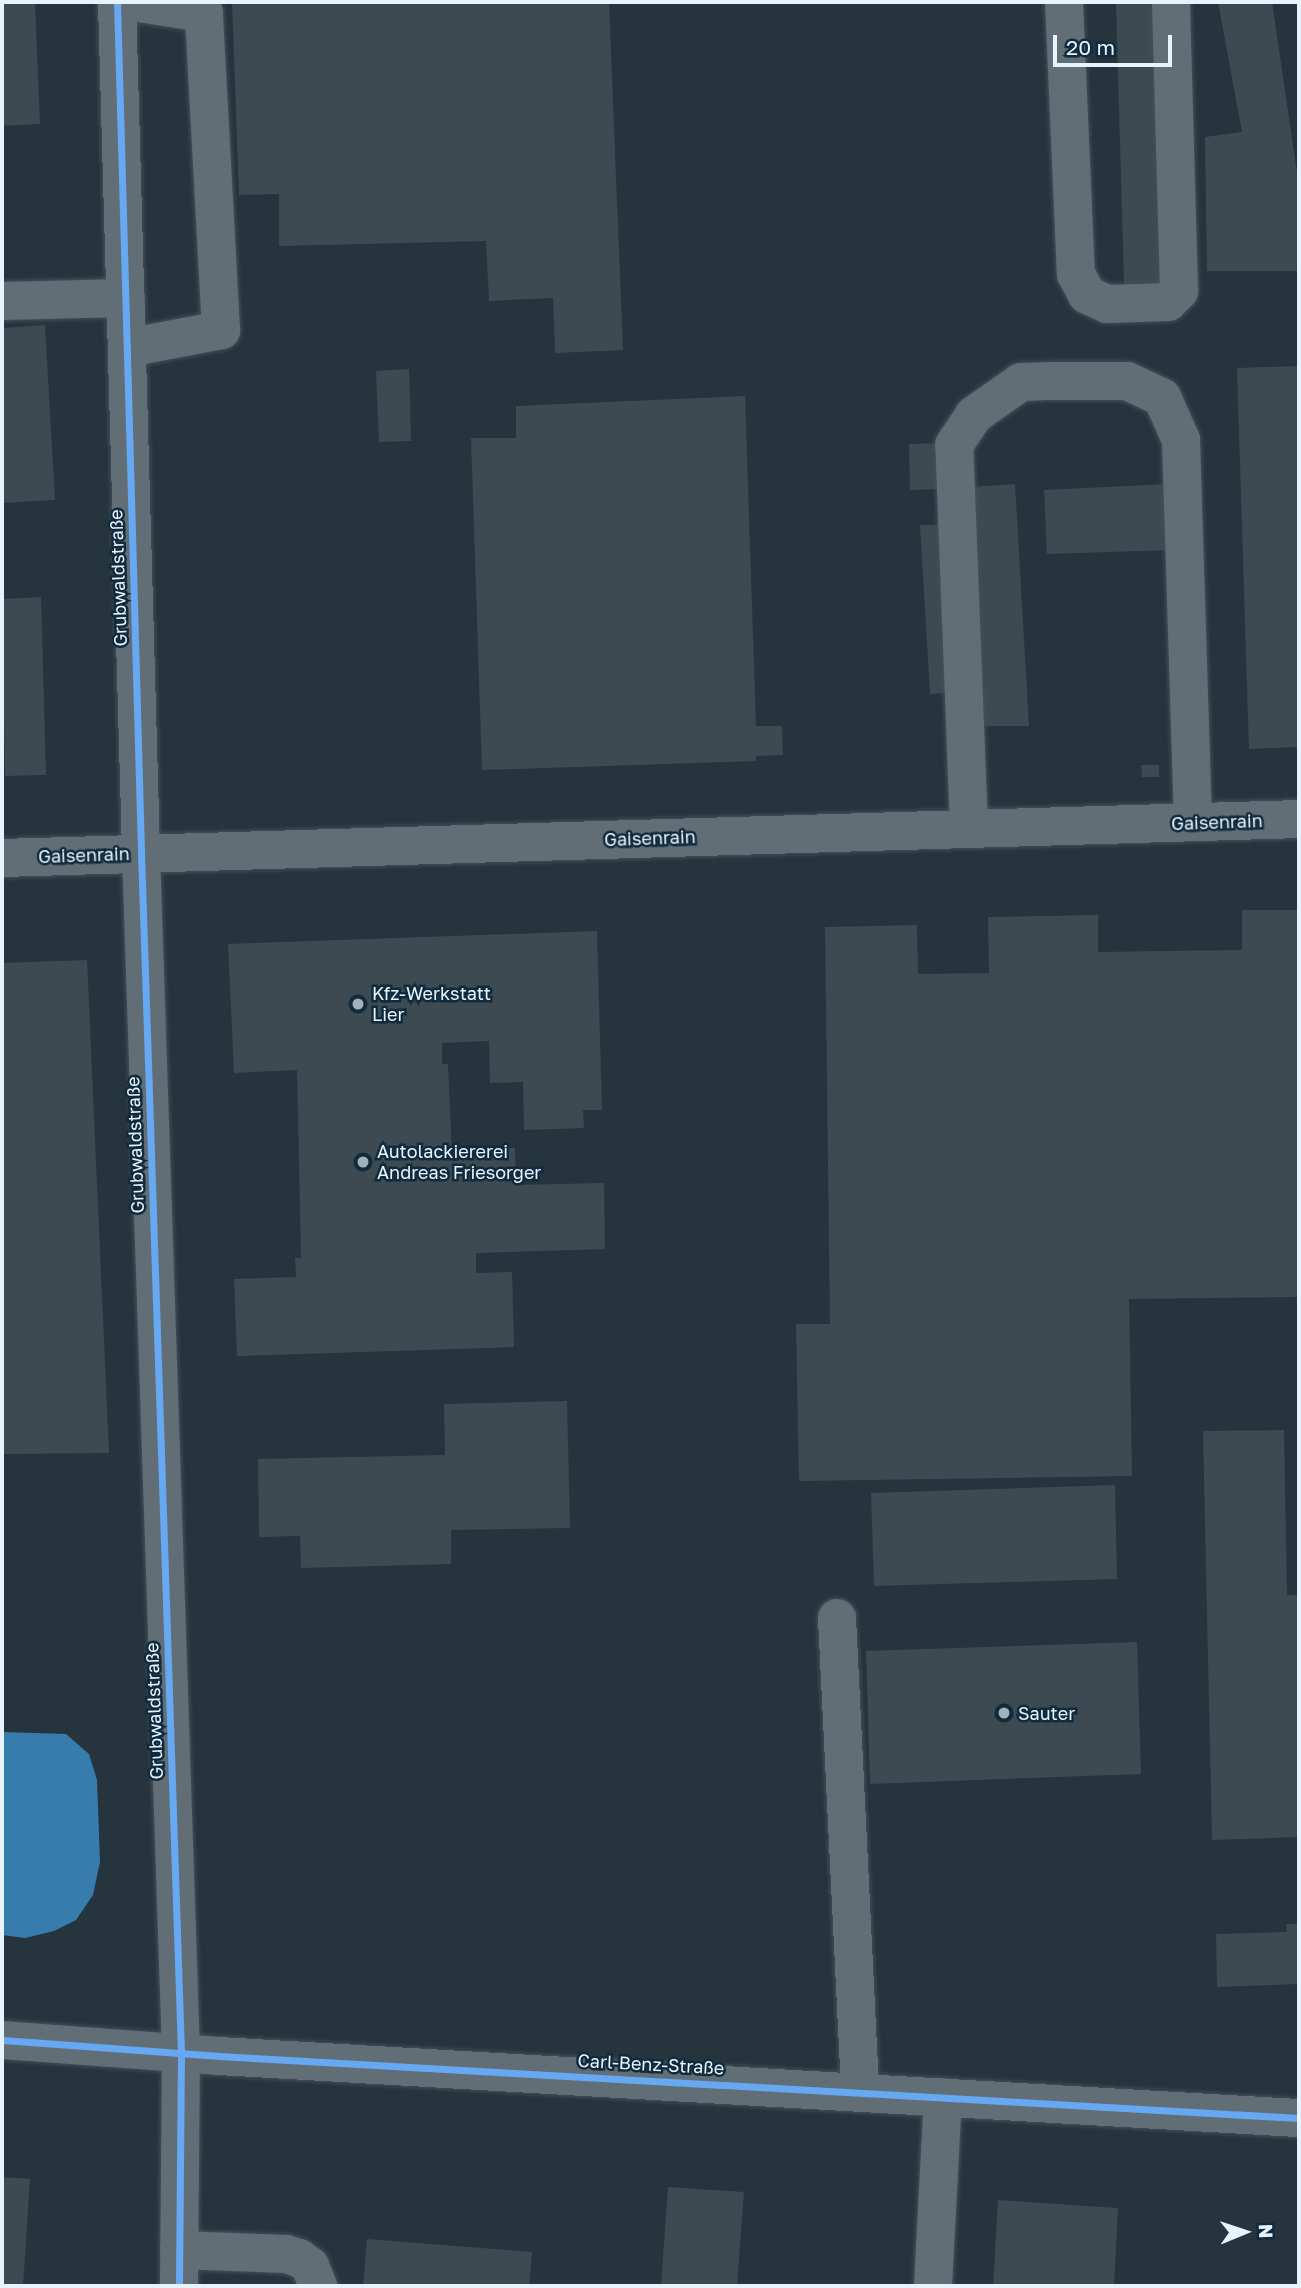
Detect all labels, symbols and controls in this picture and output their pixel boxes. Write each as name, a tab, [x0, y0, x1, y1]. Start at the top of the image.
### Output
scale bar	[1056, 21, 1175, 65]
text: 20 m	[1066, 34, 1115, 60]
street label: Grubwaldstraße	[105, 509, 131, 647]
street label: Gaisenrain	[1171, 810, 1263, 834]
street label: Gaisenrain	[604, 826, 696, 850]
street label: Gaisenrain	[38, 843, 130, 867]
place label: Kfz-Werkstatt Lier	[372, 983, 491, 1026]
marker: Kfz-Werkstatt Lier	[350, 996, 366, 1012]
street label: Grubwaldstraße	[122, 1076, 148, 1214]
place label: Autolackiererei Andreas Friesorger	[377, 1141, 541, 1184]
marker: Autolackiererei Andreas Friesorger	[355, 1154, 371, 1170]
street label: Grubwaldstraße	[141, 1642, 167, 1780]
place label: Sauter	[1018, 1702, 1075, 1724]
marker: Sauter	[996, 1705, 1012, 1721]
street label: Carl-Benz-Straße	[577, 2049, 725, 2079]
north arrow	[1210, 2197, 1280, 2267]
text: N	[1255, 2224, 1278, 2239]

